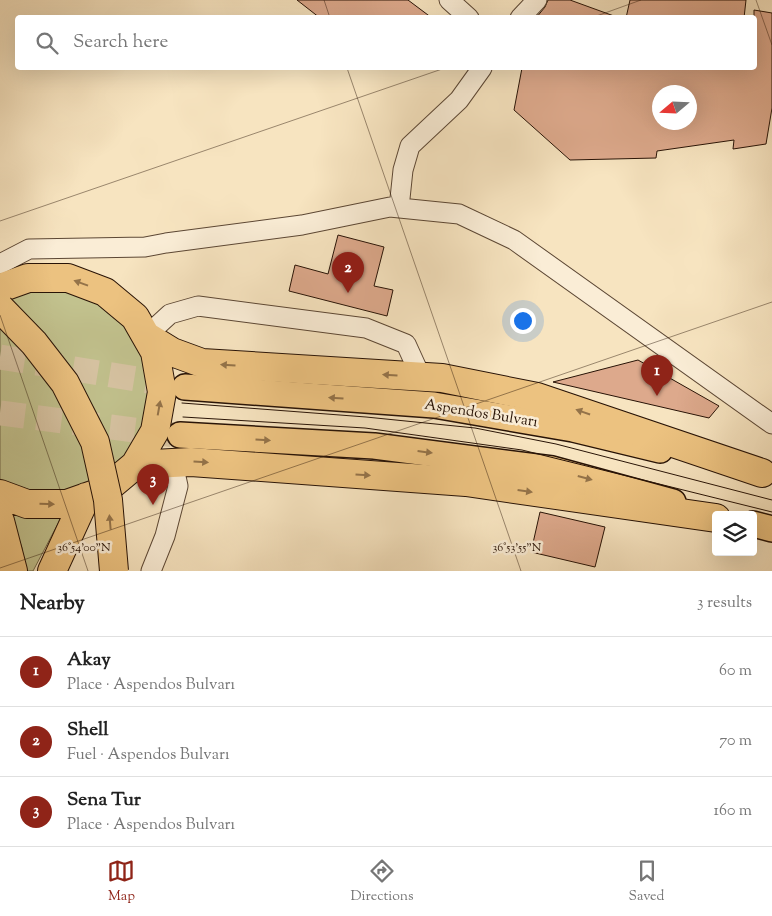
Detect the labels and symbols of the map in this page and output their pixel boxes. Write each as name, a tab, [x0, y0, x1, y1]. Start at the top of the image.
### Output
north arrow	[652, 85, 697, 130]
pin: 2	[332, 252, 364, 293]
one-way arrow	[73, 279, 88, 287]
your location	[510, 308, 536, 334]
pin: 1	[641, 355, 673, 396]
one-way arrow	[220, 360, 236, 368]
one-way arrow	[382, 371, 398, 379]
one-way arrow	[327, 394, 343, 402]
street label: Aspendos Bulvarı	[423, 395, 539, 433]
one-way arrow	[156, 400, 164, 416]
one-way arrow	[576, 408, 591, 415]
one-way arrow	[256, 437, 272, 445]
one-way arrow	[418, 449, 434, 457]
one-way arrow	[193, 459, 209, 467]
pin: 3	[137, 464, 169, 505]
one-way arrow	[355, 471, 371, 479]
one-way arrow	[578, 474, 593, 482]
one-way arrow	[517, 487, 533, 495]
one-way arrow	[39, 500, 55, 508]
one-way arrow	[106, 514, 114, 530]
text: 36°54'00"N	[57, 539, 111, 557]
text: 36°53'55"N	[493, 539, 542, 557]

